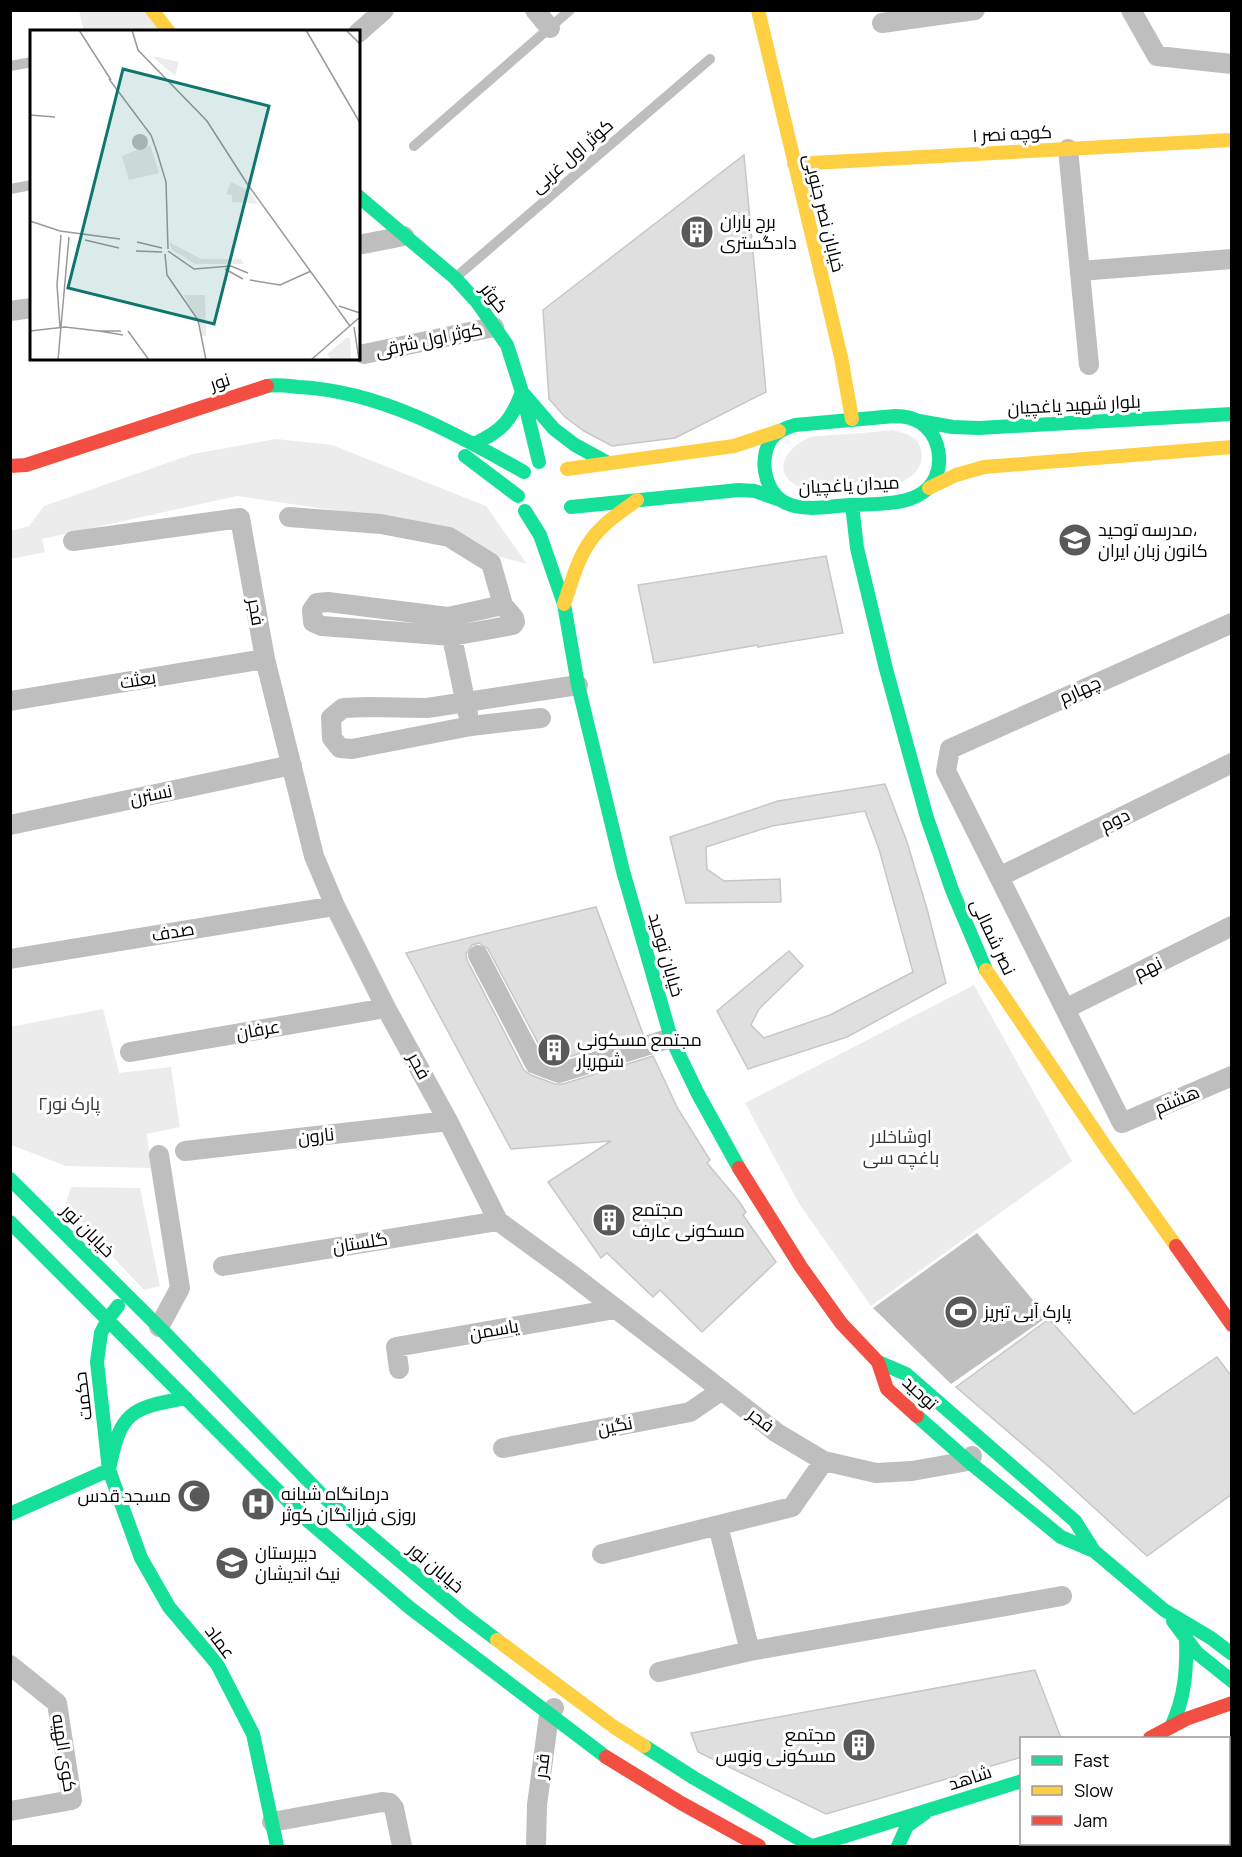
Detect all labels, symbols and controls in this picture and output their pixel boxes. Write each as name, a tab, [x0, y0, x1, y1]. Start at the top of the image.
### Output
inset map	[30, 30, 360, 360]
street label: کوثر اول غربی	[525, 113, 618, 198]
street label: کوچه نصر ۱	[971, 119, 1052, 148]
street label: خیابان نصر جنوبی	[799, 151, 851, 274]
place label: برج باران دادگستری	[720, 209, 797, 254]
building icon: برج باران دادگستری	[679, 214, 715, 250]
street label: کوثر	[475, 277, 514, 317]
street label: کوثر اول شرقی	[373, 316, 485, 362]
street label: نور	[206, 367, 233, 396]
street label: بلوار شهید یاغچیان	[1007, 389, 1141, 420]
street label: میدان یاغچیان	[798, 469, 900, 500]
place label: مدرسه توحید، کانون زبان ایران	[1098, 517, 1208, 562]
school or university icon: مدرسه توحید، کانون زبان ایران	[1057, 522, 1093, 558]
street label: فجر	[243, 595, 271, 627]
street label: بعثت	[118, 664, 158, 694]
street label: چهارم	[1055, 669, 1105, 710]
street label: نسترن	[127, 778, 174, 810]
street label: دوم	[1096, 802, 1134, 837]
street label: نصر شمالی	[966, 894, 1022, 979]
street label: خیابان توحید	[644, 910, 690, 1000]
street label: صدف	[150, 916, 196, 946]
street label: نهم	[1129, 950, 1166, 985]
street label: عرفان	[234, 1013, 282, 1045]
place label: مجتمع مسکونی شهریار	[576, 1027, 702, 1072]
building icon: مجتمع مسکونی شهریار	[536, 1032, 572, 1068]
street label: فجر	[402, 1047, 437, 1083]
street label: هشتم	[1150, 1079, 1203, 1120]
park label: پارک نور۲	[38, 1091, 100, 1116]
street label: نارون	[296, 1121, 335, 1149]
park label: اوشاخلار باغچه سی	[863, 1124, 939, 1170]
place label: مجتمع مسکونی عارف	[632, 1197, 745, 1242]
street label: خیابان نور	[56, 1198, 121, 1262]
building icon: مجتمع مسکونی عارف	[591, 1202, 627, 1238]
street label: گلستان	[330, 1226, 389, 1258]
sports icon: پارک آبی تبریز	[943, 1294, 979, 1330]
place label: پارک آبی تبریز	[983, 1299, 1072, 1324]
street label: یاسمن	[467, 1313, 521, 1345]
street label: حکمت	[67, 1370, 97, 1422]
street label: توحید	[898, 1370, 944, 1415]
street label: فجر	[743, 1401, 780, 1437]
street label: نگین	[595, 1410, 634, 1440]
mosque icon: مسجد قدس	[176, 1478, 212, 1514]
place label: درمانگاه شبانه روزی فرزانگان کوثر	[280, 1481, 416, 1526]
place label: مسجد قدس	[78, 1483, 171, 1507]
hospital icon: درمانگاه شبانه روزی فرزانگان کوثر	[240, 1486, 276, 1522]
street label: خیابان نور	[403, 1536, 470, 1598]
place label: دبیرستان نیک اندیشان	[255, 1540, 340, 1585]
school or university icon: دبیرستان نیک اندیشان	[214, 1545, 250, 1581]
street label: عماد	[200, 1619, 241, 1663]
street label: کوی الهیه	[47, 1712, 83, 1794]
place label: مجتمع مسکونی ونوس	[716, 1722, 836, 1767]
building icon: مجتمع مسکونی ونوس	[841, 1727, 877, 1763]
legend	[1020, 1737, 1230, 1845]
text: Fast	[1074, 1748, 1109, 1772]
street label: قدر	[527, 1752, 554, 1781]
street label: شاهد	[945, 1759, 994, 1795]
text: Slow	[1074, 1778, 1114, 1802]
text: Jam	[1074, 1808, 1108, 1832]

